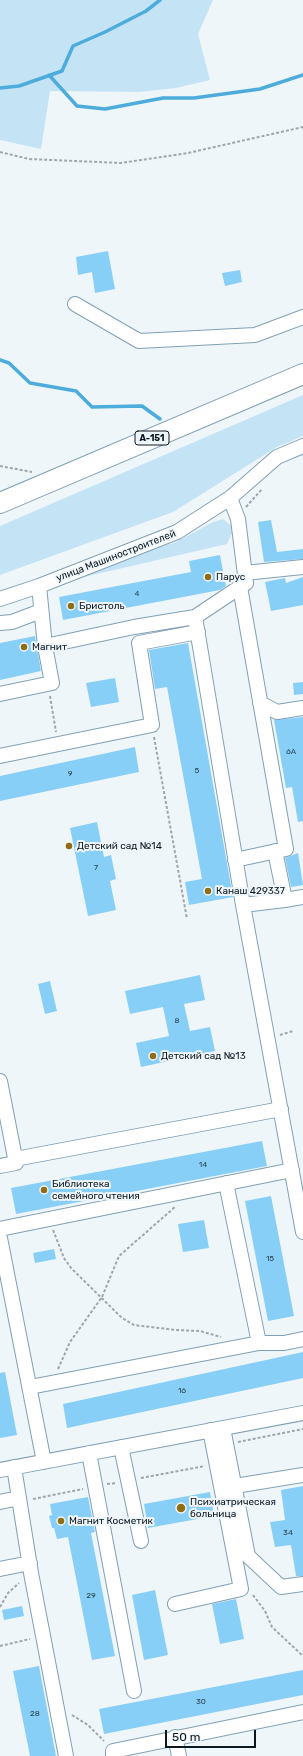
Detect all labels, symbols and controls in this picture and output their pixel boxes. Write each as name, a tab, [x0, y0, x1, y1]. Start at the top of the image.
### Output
road number: А-151	[135, 431, 169, 445]
street label: улица Машиностроителей	[55, 528, 177, 584]
place label: Парус	[216, 571, 245, 583]
marker: Парус	[203, 572, 213, 582]
house number: 4	[135, 589, 139, 599]
place label: Бристоль	[79, 600, 125, 612]
marker: Бристоль	[66, 601, 76, 611]
place label: Магнит	[32, 641, 67, 653]
marker: Магнит	[19, 642, 29, 652]
house number: 6А	[286, 747, 296, 757]
house number: 5	[195, 766, 199, 776]
house number: 9	[68, 769, 72, 779]
place label: Детский сад №14	[77, 840, 162, 852]
marker: Детский сад №14	[64, 841, 74, 851]
house number: 7	[94, 863, 98, 873]
place label: Канаш 429337	[216, 885, 285, 897]
marker: Канаш 429337	[203, 886, 213, 896]
house number: 8	[174, 1016, 180, 1026]
place label: Детский сад №13	[161, 1050, 246, 1062]
marker: Детский сад №13	[148, 1051, 158, 1061]
house number: 14	[199, 1160, 207, 1170]
place label: Библиотека семейного чтения	[52, 1178, 140, 1202]
marker: Библиотека семейного чтения	[39, 1185, 49, 1195]
house number: 15	[266, 1254, 274, 1264]
house number: 16	[178, 1386, 186, 1396]
place label: Психиатрическая больница	[190, 1496, 276, 1520]
marker: Психиатрическая больница	[175, 1502, 187, 1514]
place label: Магнит Косметик	[69, 1515, 153, 1527]
marker: Магнит Косметик	[56, 1516, 66, 1526]
house number: 34	[283, 1528, 293, 1538]
house number: 29	[86, 1591, 96, 1601]
house number: 30	[196, 1697, 206, 1707]
house number: 28	[30, 1709, 40, 1719]
scale bar	[167, 1722, 258, 1748]
text: 50 m	[172, 1730, 200, 1744]

